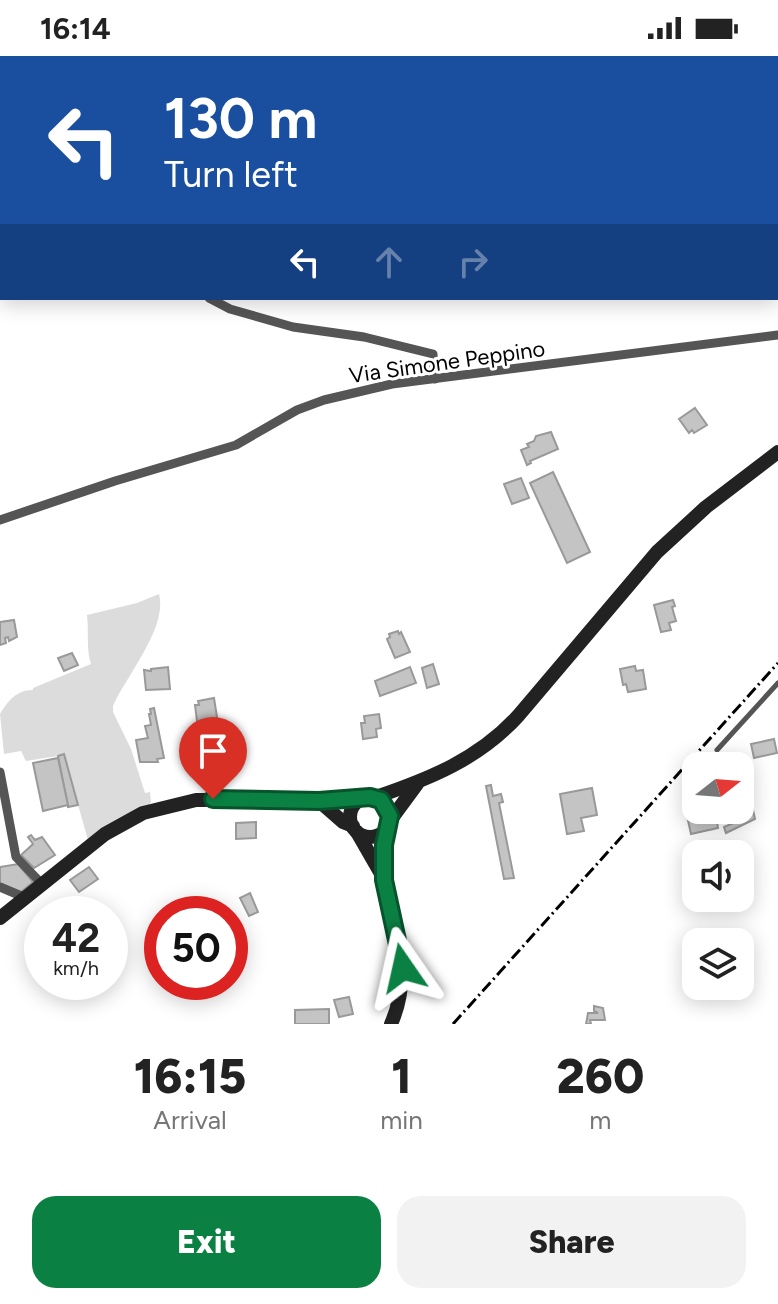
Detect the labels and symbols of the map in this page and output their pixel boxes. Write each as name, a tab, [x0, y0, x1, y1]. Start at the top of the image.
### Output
street label: Via Simone Peppino	[347, 335, 547, 389]
pin	[179, 717, 247, 799]
north arrow	[682, 752, 754, 824]
speed limit sign: 50	[144, 896, 248, 1000]
position arrow	[361, 926, 445, 1010]

